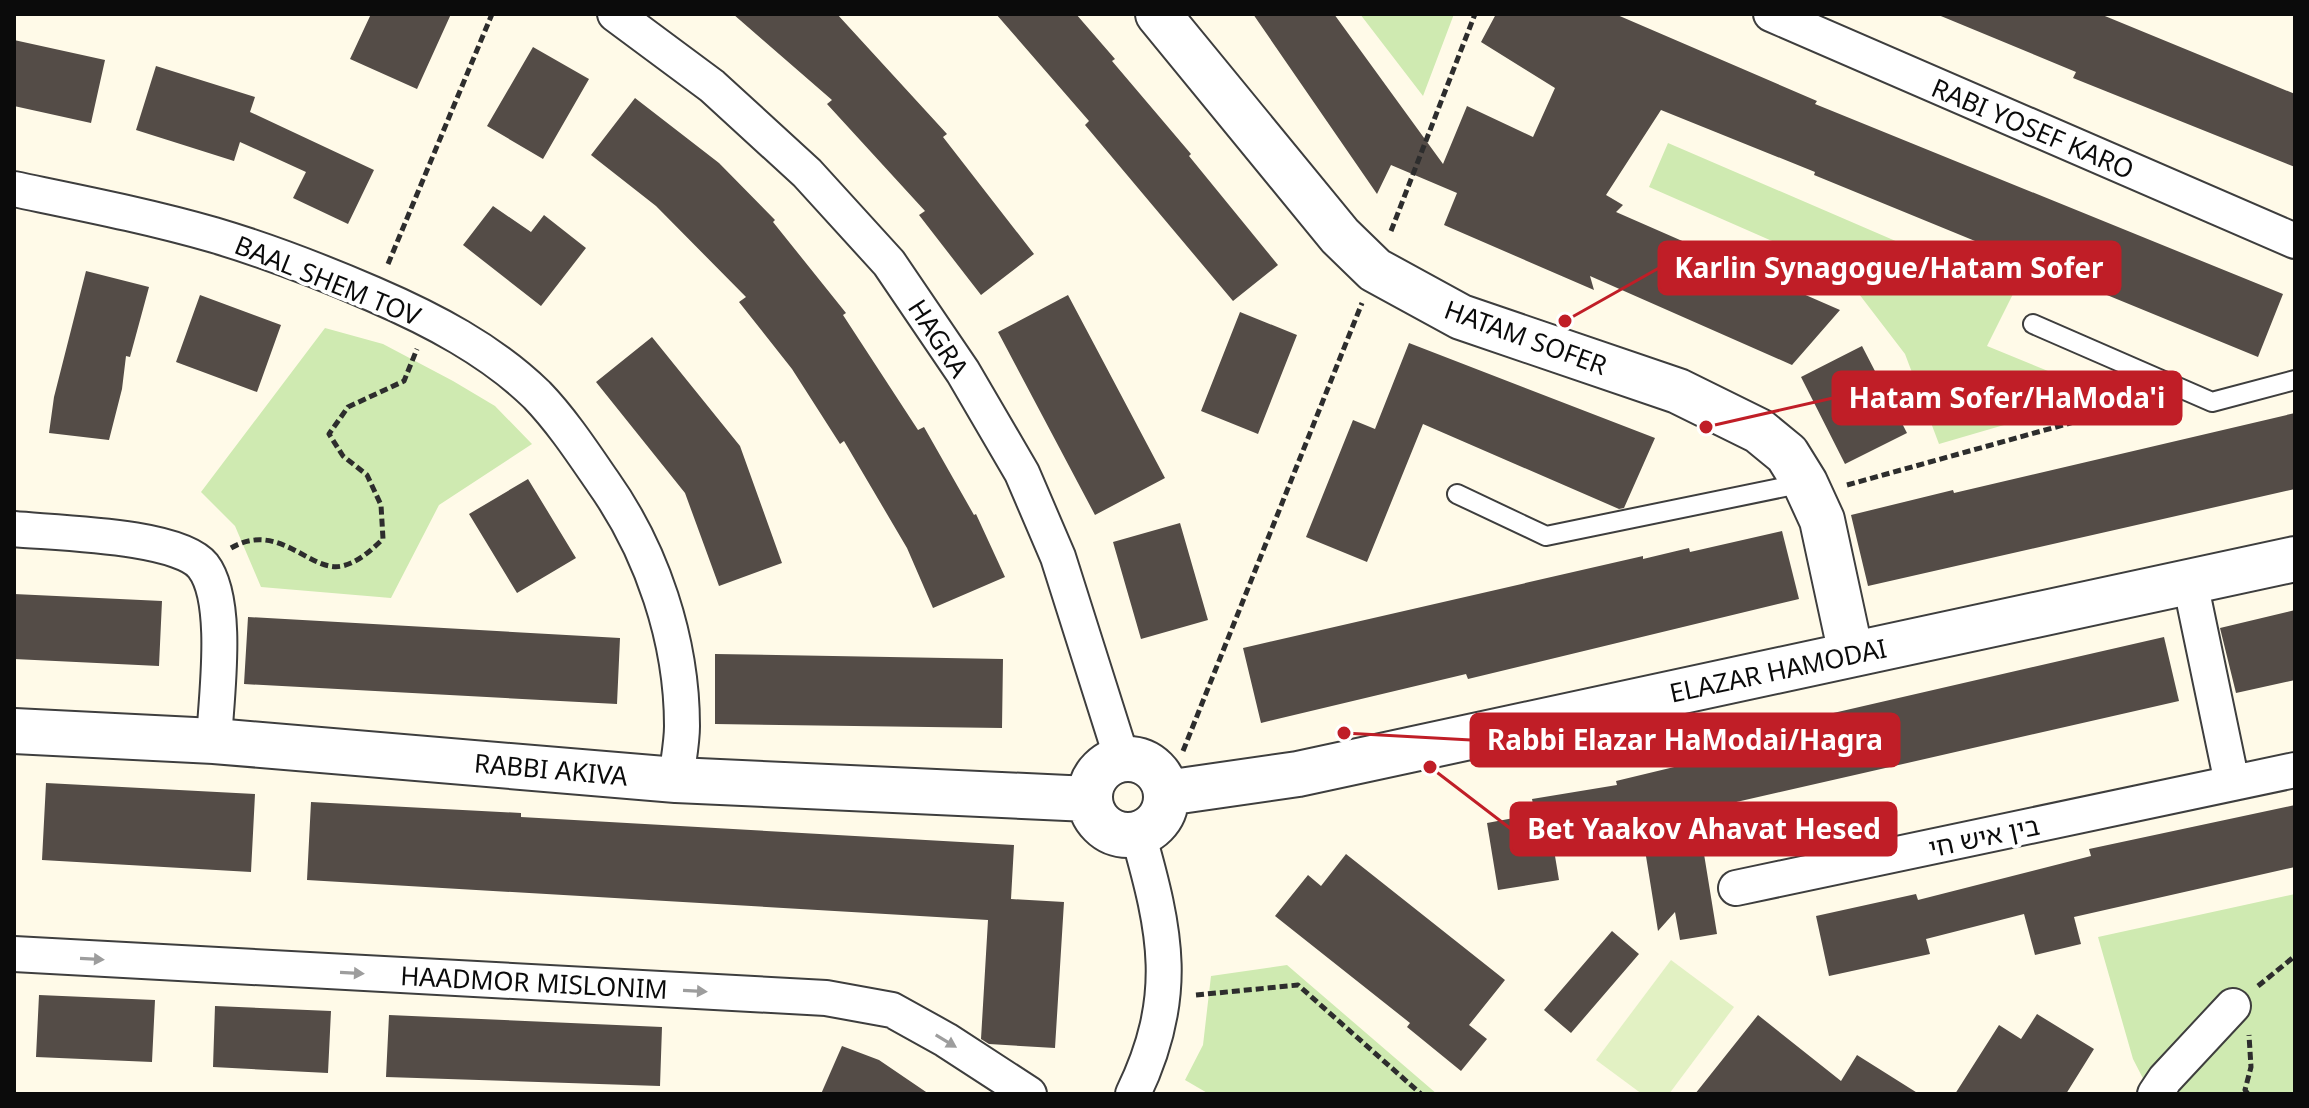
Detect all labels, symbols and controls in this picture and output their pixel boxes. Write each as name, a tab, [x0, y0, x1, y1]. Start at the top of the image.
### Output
street label: RABI YOSEF KARO	[1926, 69, 2140, 187]
street label: BAAL SHEM TOV	[230, 226, 426, 334]
callout: Karlin Synagogue/Hatam Sofer	[1659, 242, 2120, 294]
text: Karlin Synagogue/Hatam Sofer	[1674, 248, 2104, 286]
street label: HATAM SOFER	[1440, 291, 1612, 383]
street label: HAGRA	[900, 292, 978, 384]
callout: Hatam Sofer/HaModa'i	[1833, 372, 2181, 424]
text: Hatam Sofer/HaModa'i	[1849, 378, 2165, 416]
street label: ELAZAR HAMODAI	[1666, 629, 1890, 711]
callout: Rabbi Elazar HaModai/Hagra	[1471, 714, 1899, 766]
text: Rabbi Elazar HaModai/Hagra	[1487, 720, 1883, 758]
street label: RABBI AKIVA	[473, 744, 630, 794]
callout: Bet Yaakov Ahavat Hesed	[1511, 803, 1896, 855]
street label: בין איש חי	[1925, 807, 2043, 865]
text: Bet Yaakov Ahavat Hesed	[1527, 809, 1881, 847]
one-way arrow	[80, 952, 105, 965]
street label: HAADMOR MISLONIM	[399, 957, 669, 1007]
one-way arrow	[339, 966, 365, 979]
one-way arrow	[683, 985, 708, 998]
one-way arrow	[935, 1033, 957, 1047]

